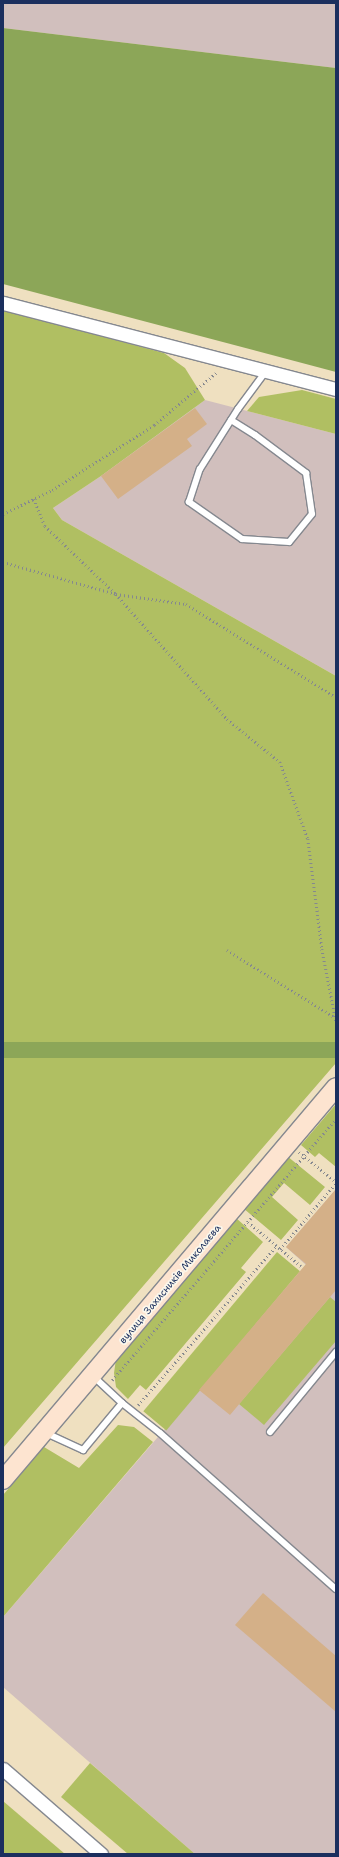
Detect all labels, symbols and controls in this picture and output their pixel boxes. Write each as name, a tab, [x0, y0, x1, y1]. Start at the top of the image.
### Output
street label: вулиця Захисників Миколаєва	[117, 1222, 223, 1346]

